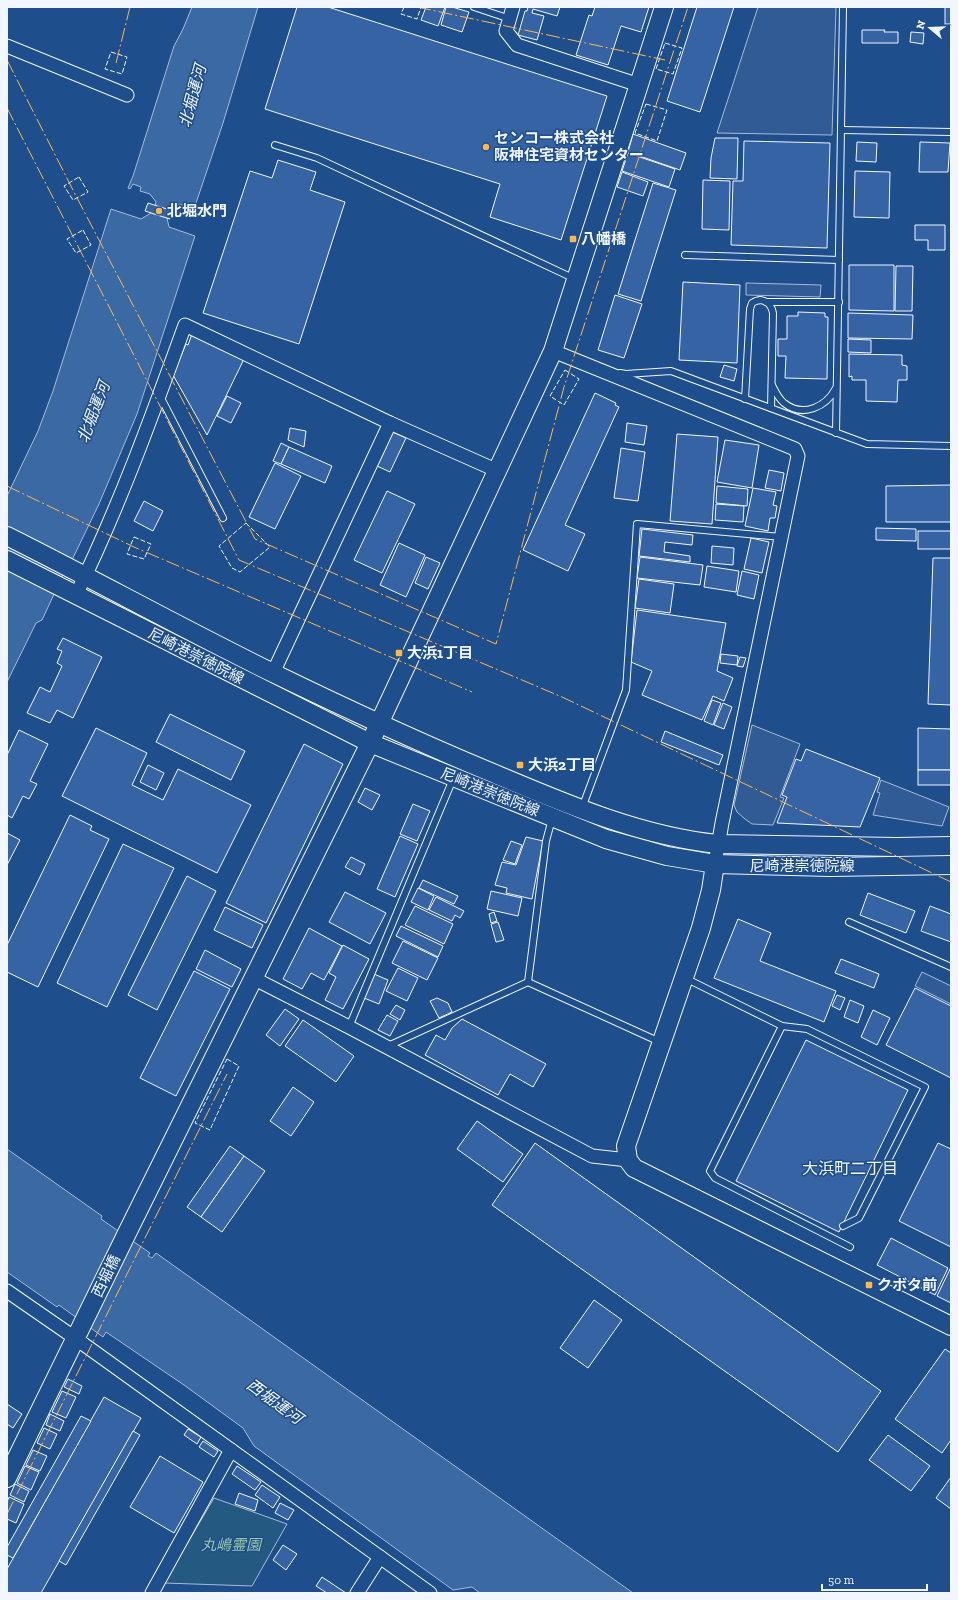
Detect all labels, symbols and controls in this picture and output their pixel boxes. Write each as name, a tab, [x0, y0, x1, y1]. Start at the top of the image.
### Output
north arrow	[910, 8, 950, 48]
text: N	[914, 18, 929, 31]
water label: 北堀運河	[175, 60, 211, 130]
place label: センコー株式会社 阪神住宅資材センター	[494, 129, 644, 164]
marker: センコー株式会社 阪神住宅資材センター	[481, 142, 491, 152]
place label: 北堀水門	[167, 202, 227, 220]
marker: 北堀水門	[154, 206, 164, 216]
place label: 八幡橋	[581, 230, 627, 248]
marker: 八幡橋	[568, 234, 578, 244]
water label: 北堀運河	[73, 376, 115, 445]
street label: 尼崎港崇徳院線	[145, 624, 247, 688]
place label: 大浜1丁目	[407, 644, 473, 662]
marker: 大浜1丁目	[394, 648, 404, 658]
place label: 大浜2丁目	[528, 756, 596, 774]
marker: 大浜2丁目	[515, 760, 525, 770]
street label: 尼崎港崇徳院線	[438, 764, 542, 820]
street label: 尼崎港崇徳院線	[749, 857, 855, 875]
district label: 大浜町二丁目	[802, 1159, 898, 1178]
street label: 西堀橋	[88, 1252, 124, 1300]
place label: クボタ前	[877, 1276, 937, 1294]
marker: クボタ前	[864, 1280, 874, 1290]
water label: 西堀運河	[243, 1375, 309, 1430]
park label: 丸嶋霊園	[201, 1536, 263, 1554]
scale bar	[822, 1566, 927, 1592]
text: 50 m	[828, 1573, 855, 1587]

